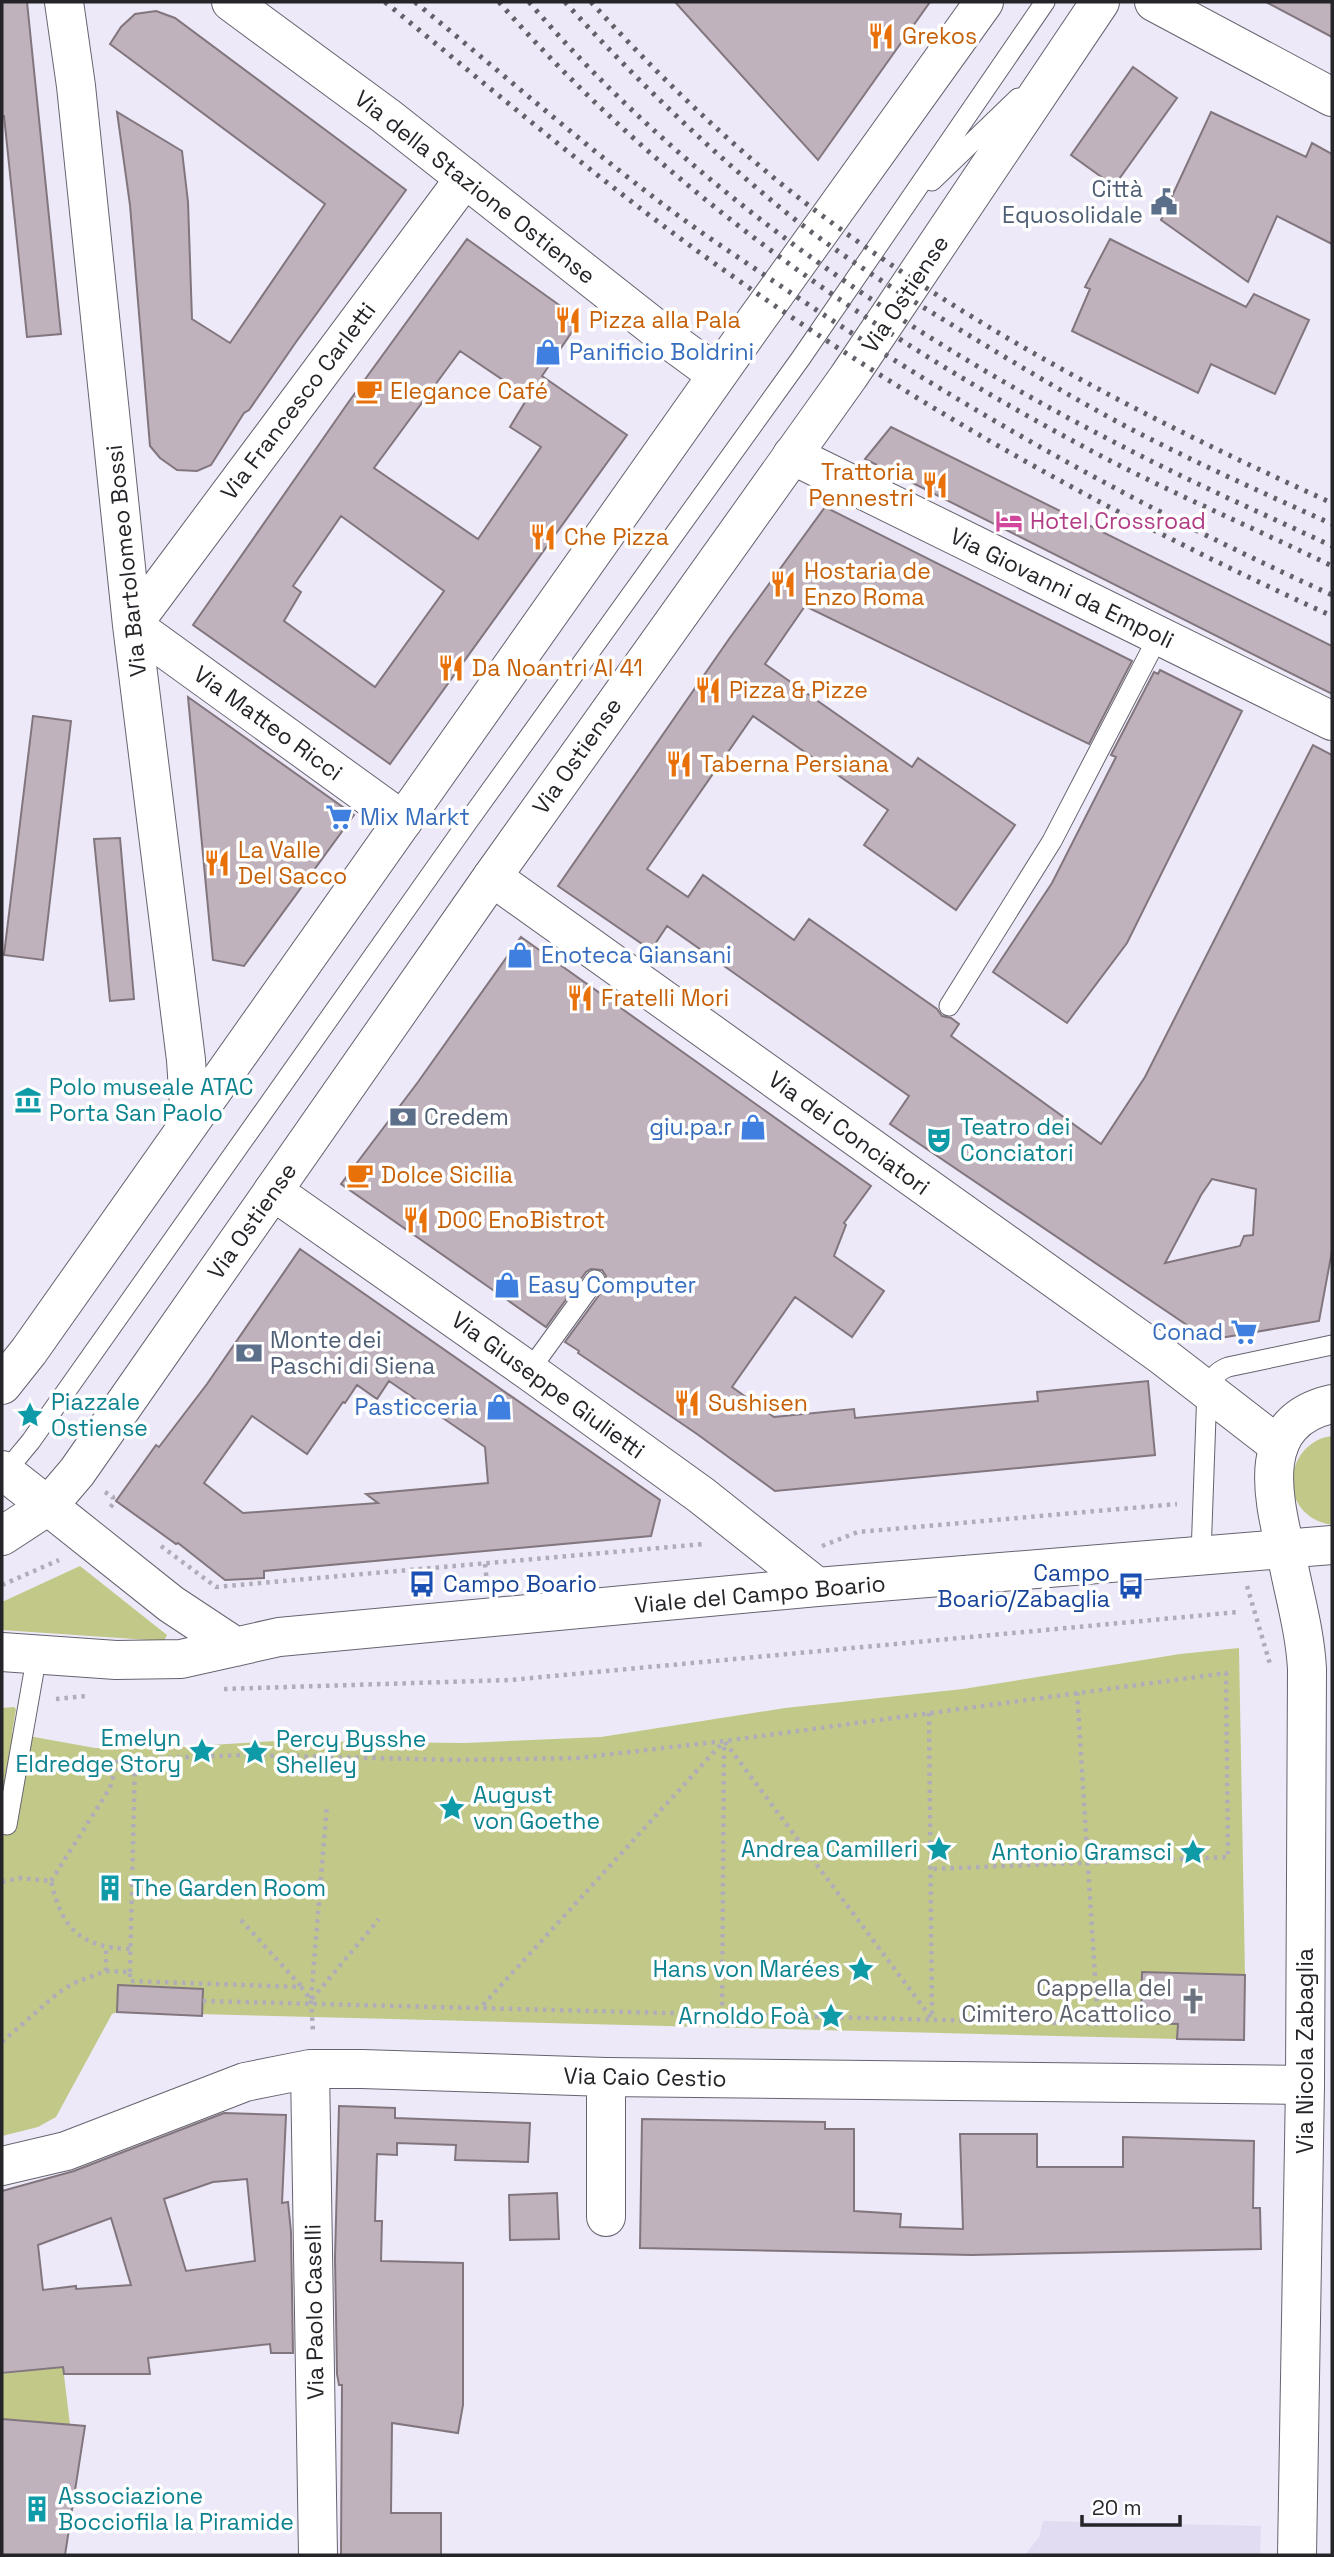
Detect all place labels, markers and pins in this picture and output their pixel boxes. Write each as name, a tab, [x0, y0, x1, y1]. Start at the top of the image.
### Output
restaurant icon: Grekos	[866, 21, 896, 51]
place label: Grekos	[902, 21, 977, 51]
place label: Città Equosolidale	[1002, 174, 1143, 230]
public building icon: Città Equosolidale	[1149, 187, 1179, 217]
restaurant icon: Pizza alla Pala	[553, 305, 583, 335]
place label: Pizza alla Pala	[589, 305, 741, 335]
shop icon: Panificio Boldrini	[533, 337, 563, 367]
place label: Panificio Boldrini	[569, 337, 754, 367]
cafe icon: Elegance Café	[354, 376, 384, 406]
place label: Elegance Café	[390, 376, 548, 406]
place label: Trattoria Pennestri	[808, 457, 914, 513]
restaurant icon: Trattoria Pennestri	[920, 470, 950, 500]
hotel icon: Hotel Crossroad	[994, 506, 1024, 536]
place label: Hotel Crossroad	[1030, 506, 1206, 536]
restaurant icon: Che Pizza	[528, 522, 558, 552]
place label: Che Pizza	[564, 522, 669, 552]
place label: Hostaria de Enzo Roma	[804, 556, 931, 612]
restaurant icon: Hostaria de Enzo Roma	[768, 569, 798, 599]
restaurant icon: Da Noantri Al 41	[436, 653, 466, 683]
place label: Da Noantri Al 41	[472, 653, 643, 683]
restaurant icon: Pizza & Pizze	[693, 675, 723, 705]
place label: Pizza & Pizze	[729, 675, 868, 705]
restaurant icon: Taberna Persiana	[664, 749, 694, 779]
place label: Taberna Persiana	[700, 749, 889, 779]
supermarket icon: Mix Markt	[324, 802, 354, 832]
place label: Mix Markt	[360, 802, 470, 832]
place label: La Valle Del Sacco	[238, 835, 347, 891]
restaurant icon: La Valle Del Sacco	[202, 848, 232, 878]
shop icon: Enoteca Giansani	[505, 940, 535, 970]
place label: Enoteca Giansani	[541, 940, 732, 970]
restaurant icon: Fratelli Mori	[565, 983, 595, 1013]
place label: Fratelli Mori	[601, 983, 729, 1013]
place label: Polo museale ATAC Porta San Paolo	[49, 1072, 254, 1128]
museum icon: Polo museale ATAC Porta San Paolo	[13, 1085, 43, 1115]
bank icon: Credem	[388, 1102, 418, 1132]
place label: Credem	[424, 1102, 509, 1132]
place label: giu.pa.r	[649, 1112, 732, 1142]
shop icon: giu.pa.r	[738, 1112, 768, 1142]
place label: Teatro dei Conciatori	[960, 1112, 1074, 1168]
theatre icon: Teatro dei Conciatori	[924, 1125, 954, 1155]
cafe icon: Dolce Sicilia	[345, 1160, 375, 1190]
place label: Dolce Sicilia	[381, 1160, 513, 1190]
restaurant icon: DOC EnoBistrot	[401, 1205, 431, 1235]
place label: DOC EnoBistrot	[437, 1205, 605, 1235]
shop icon: Easy Computer	[492, 1270, 522, 1300]
place label: Easy Computer	[528, 1270, 696, 1300]
place label: Conad	[1152, 1317, 1223, 1347]
supermarket icon: Conad	[1229, 1317, 1259, 1347]
place label: Monte dei Paschi di Siena	[270, 1325, 435, 1381]
bank icon: Monte dei Paschi di Siena	[234, 1338, 264, 1368]
place label: Piazzale Ostiense	[51, 1387, 148, 1443]
restaurant icon: Sushisen	[672, 1388, 702, 1418]
place label: Sushisen	[708, 1388, 808, 1418]
place label: Pasticceria	[355, 1392, 478, 1422]
shop icon: Pasticceria	[484, 1392, 514, 1422]
place icon: Piazzale Ostiense	[15, 1400, 45, 1430]
place label: Campo Boario/Zabaglia	[937, 1558, 1110, 1614]
bus stop icon: Campo Boario	[407, 1569, 437, 1599]
place label: Campo Boario	[443, 1569, 597, 1599]
bus stop icon: Campo Boario/Zabaglia	[1116, 1571, 1146, 1601]
place label: Emelyn Eldredge Story	[15, 1723, 181, 1779]
place label: Percy Bysshe Shelley	[276, 1724, 426, 1780]
place icon: Emelyn Eldredge Story	[187, 1736, 217, 1766]
place icon: Percy Bysshe Shelley	[240, 1737, 270, 1767]
place label: August von Goethe	[473, 1780, 600, 1836]
place icon: August von Goethe	[437, 1793, 467, 1823]
place label: Andrea Camilleri	[741, 1834, 918, 1864]
place icon: Andrea Camilleri	[924, 1834, 954, 1864]
place label: Antonio Gramsci	[992, 1837, 1172, 1867]
place icon: Antonio Gramsci	[1178, 1837, 1208, 1867]
building icon: The Garden Room	[95, 1873, 125, 1903]
place label: The Garden Room	[131, 1873, 326, 1903]
place label: Hans von Marées	[653, 1954, 840, 1984]
place icon: Hans von Marées	[846, 1954, 876, 1984]
place label: Cappella del Cimitero Acattolico	[961, 1973, 1172, 2029]
church icon: Cappella del Cimitero Acattolico	[1178, 1986, 1208, 2016]
place label: Arnoldo Foà	[678, 2001, 810, 2031]
place icon: Arnoldo Foà	[816, 2001, 846, 2031]
place label: Associazione Bocciofila la Piramide	[58, 2481, 294, 2537]
building icon: Associazione Bocciofila la Piramide	[22, 2494, 52, 2524]

